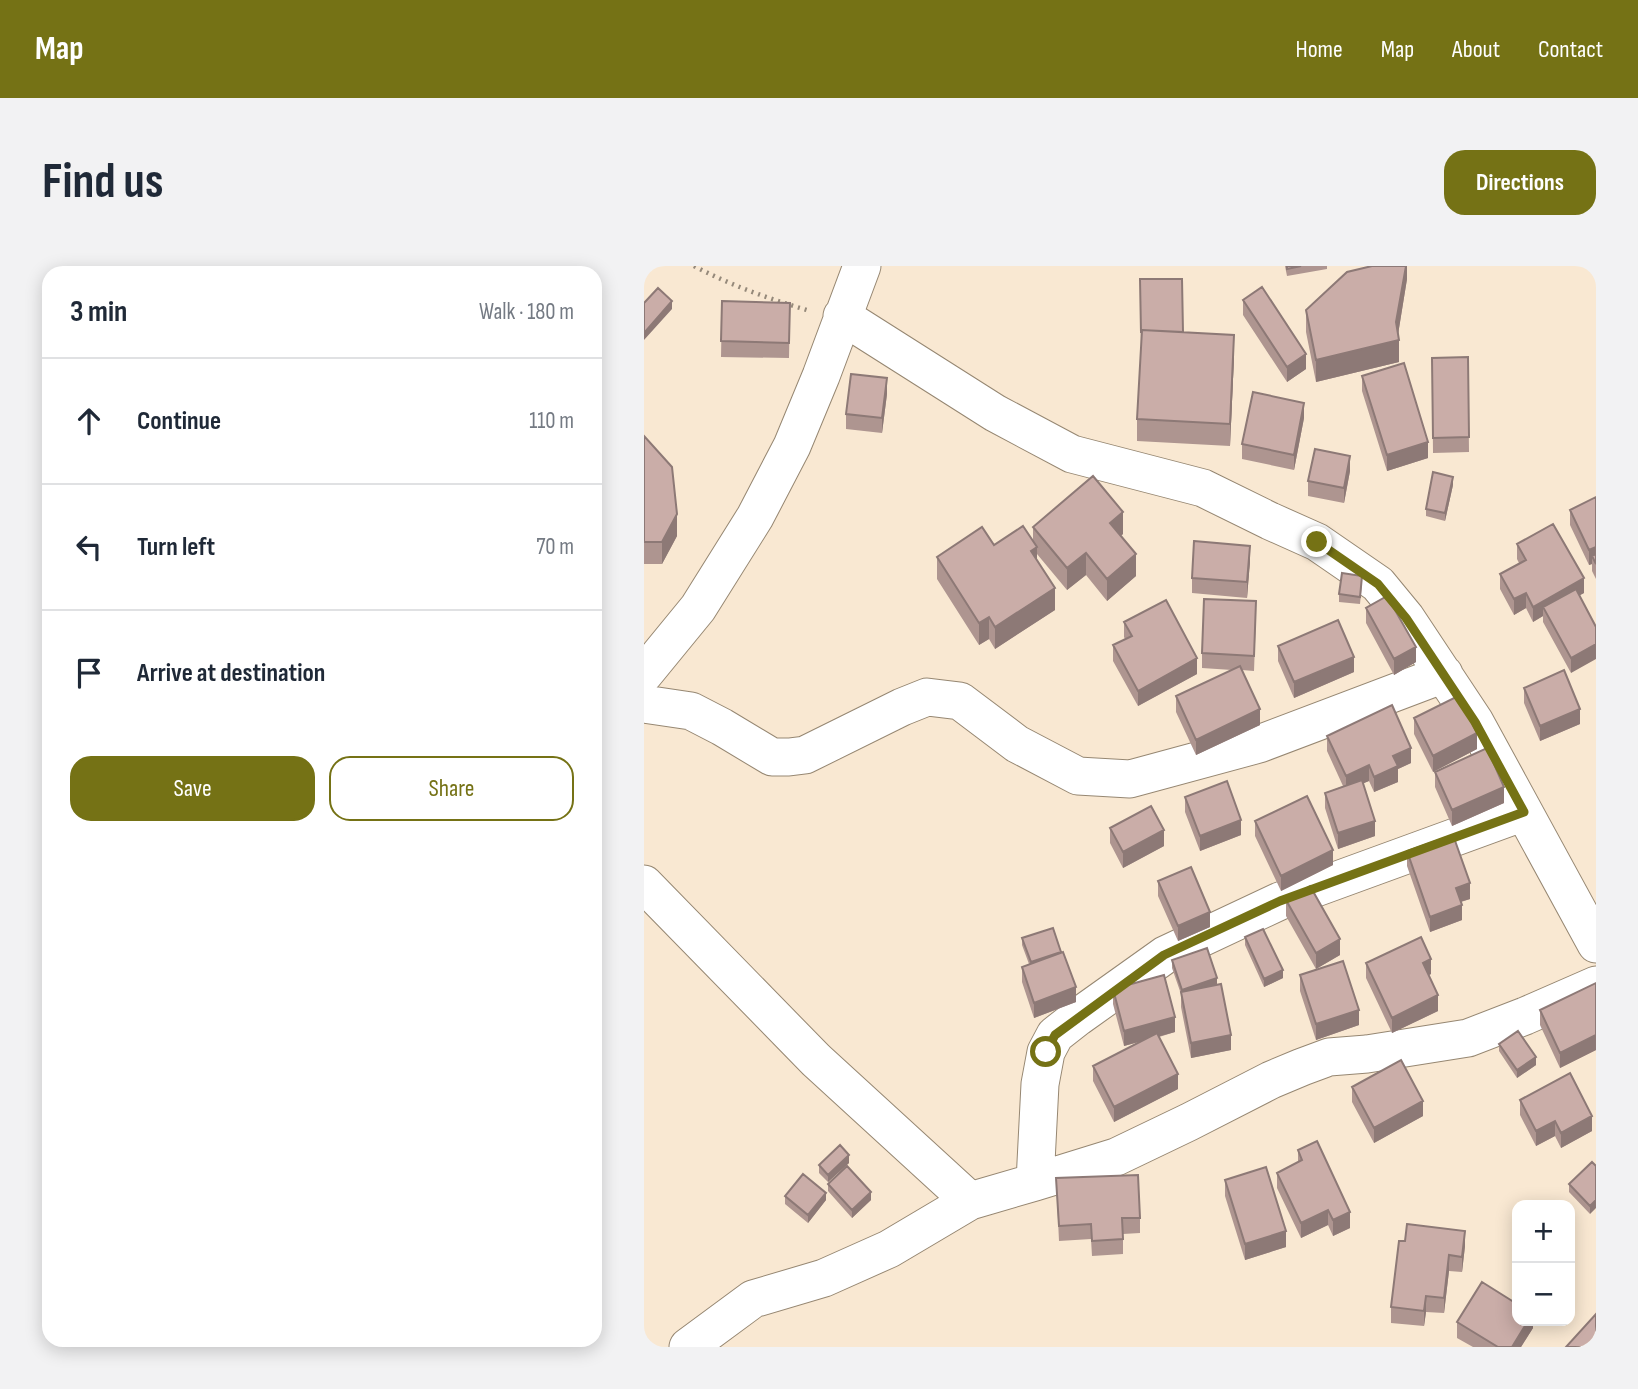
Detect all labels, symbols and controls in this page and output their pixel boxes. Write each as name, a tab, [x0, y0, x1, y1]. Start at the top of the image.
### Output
text: Map	[35, 29, 84, 69]
text: Home	[1295, 35, 1343, 64]
text: Map	[1381, 35, 1414, 64]
text: About	[1452, 35, 1500, 64]
text: Contact	[1538, 35, 1603, 64]
button: Directions	[1444, 150, 1596, 215]
text: Find us	[42, 153, 164, 212]
text: 3 min	[70, 294, 127, 330]
text: Walk · 180 m	[479, 298, 574, 326]
icon: ahead	[70, 402, 108, 440]
text: Continue	[137, 406, 221, 437]
text: 110 m	[529, 407, 574, 435]
route end	[1301, 526, 1332, 557]
icon: left	[70, 528, 108, 566]
text: Turn left	[137, 532, 215, 563]
text: 70 m	[536, 533, 574, 561]
icon: arrive	[70, 654, 108, 692]
text: Arrive at destination	[137, 658, 325, 689]
button: Save	[70, 756, 315, 821]
button: Share	[329, 756, 574, 821]
route start	[1030, 1036, 1061, 1067]
map controls	[1512, 1200, 1575, 1326]
button: +	[1512, 1200, 1575, 1263]
button: −	[1512, 1263, 1575, 1326]

